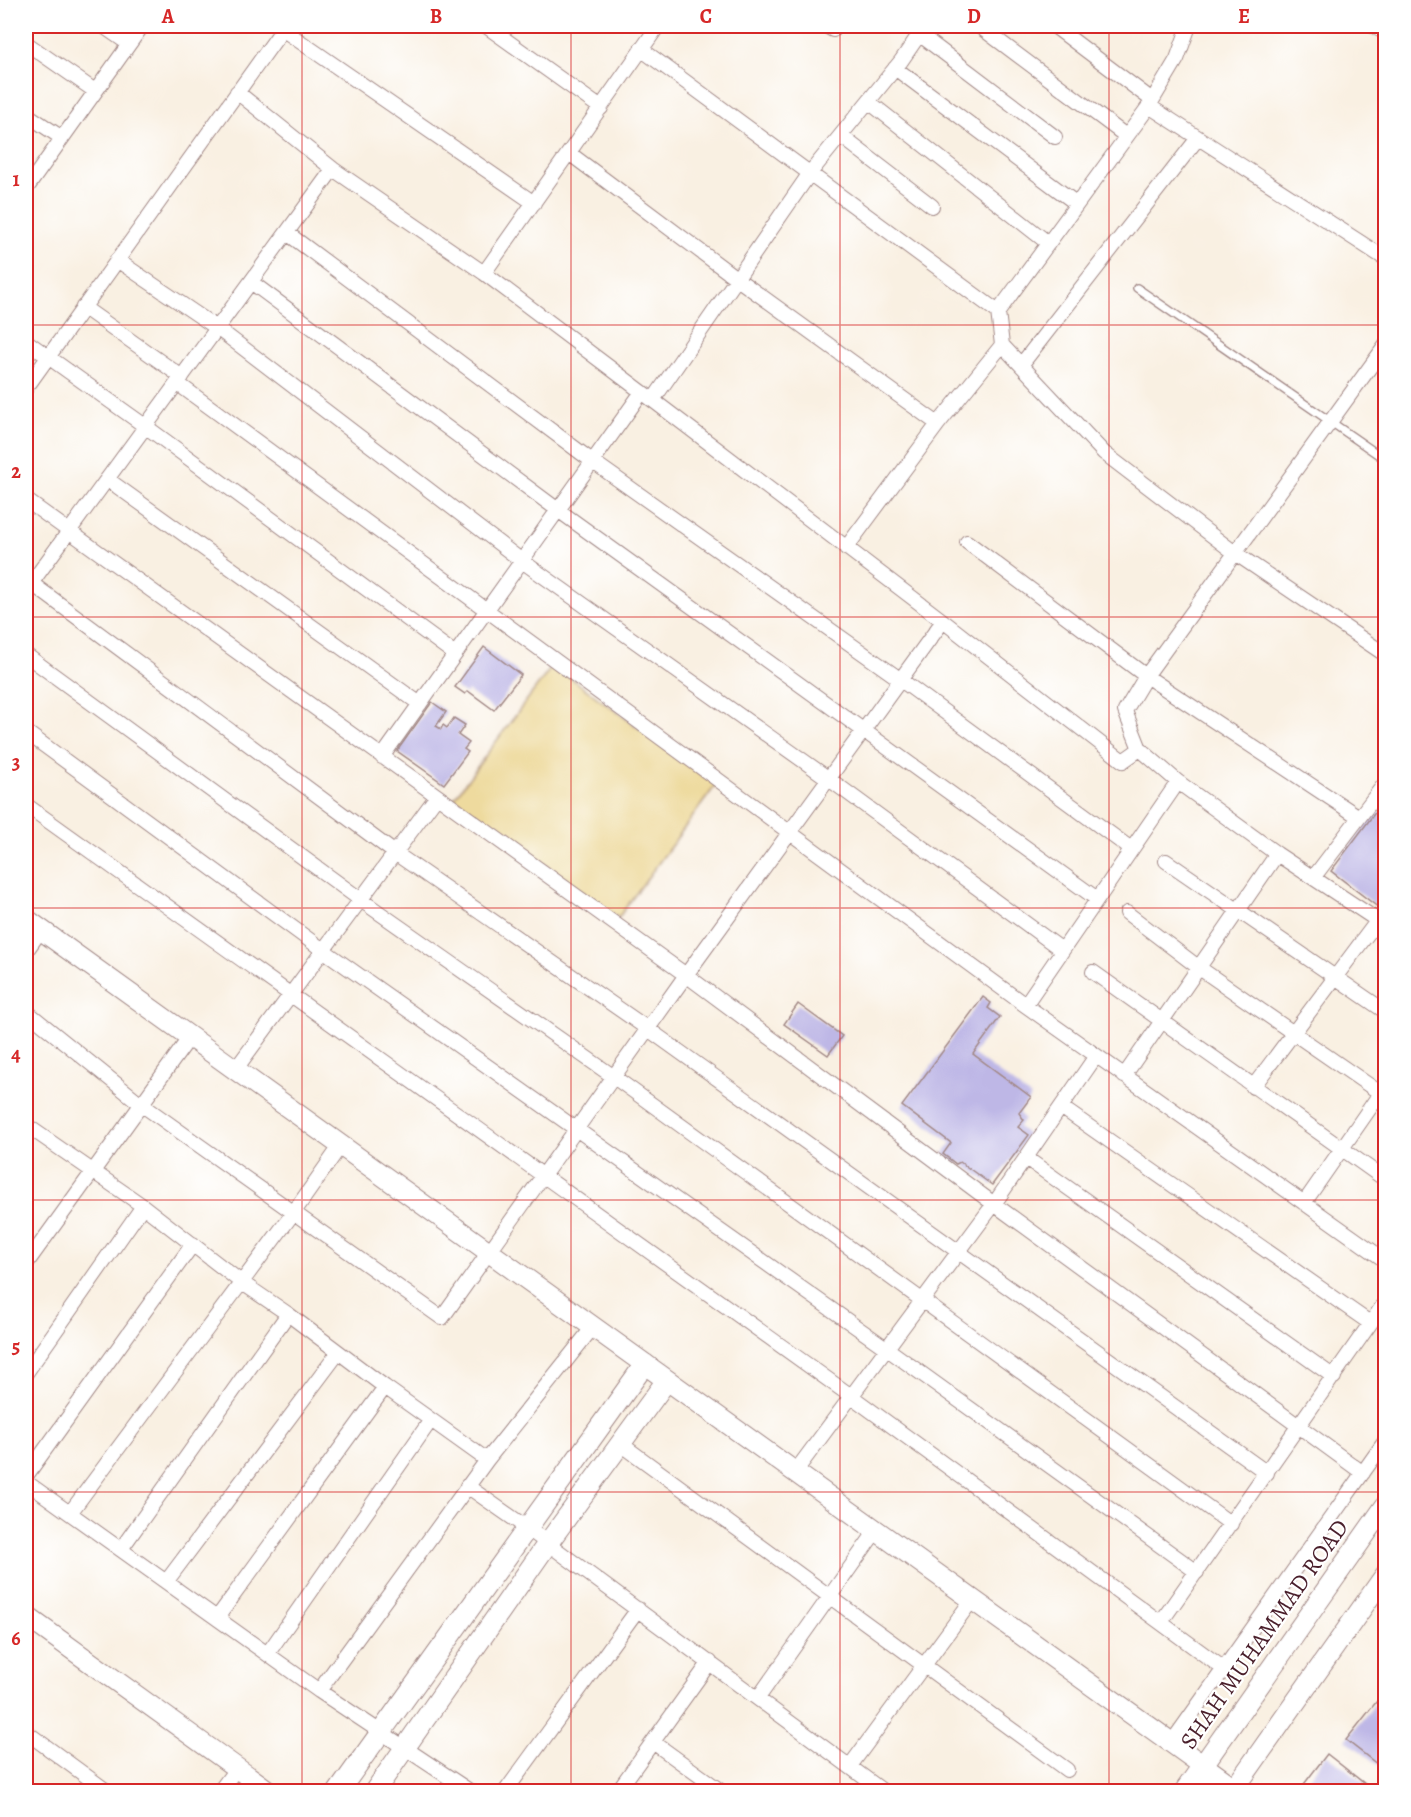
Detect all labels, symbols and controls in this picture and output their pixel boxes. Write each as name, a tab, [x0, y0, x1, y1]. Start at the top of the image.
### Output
text: A	[161, 3, 175, 30]
text: B	[430, 3, 442, 30]
text: C	[700, 3, 712, 30]
text: D	[967, 3, 981, 30]
text: E	[1238, 3, 1250, 30]
text: 1	[12, 166, 20, 193]
text: 2	[11, 458, 21, 485]
text: 3	[12, 749, 20, 776]
text: 4	[11, 1041, 21, 1068]
text: 5	[12, 1333, 20, 1360]
street label: SHAH MUHAMMAD ROAD	[1172, 1513, 1356, 1755]
text: 6	[11, 1625, 21, 1652]

